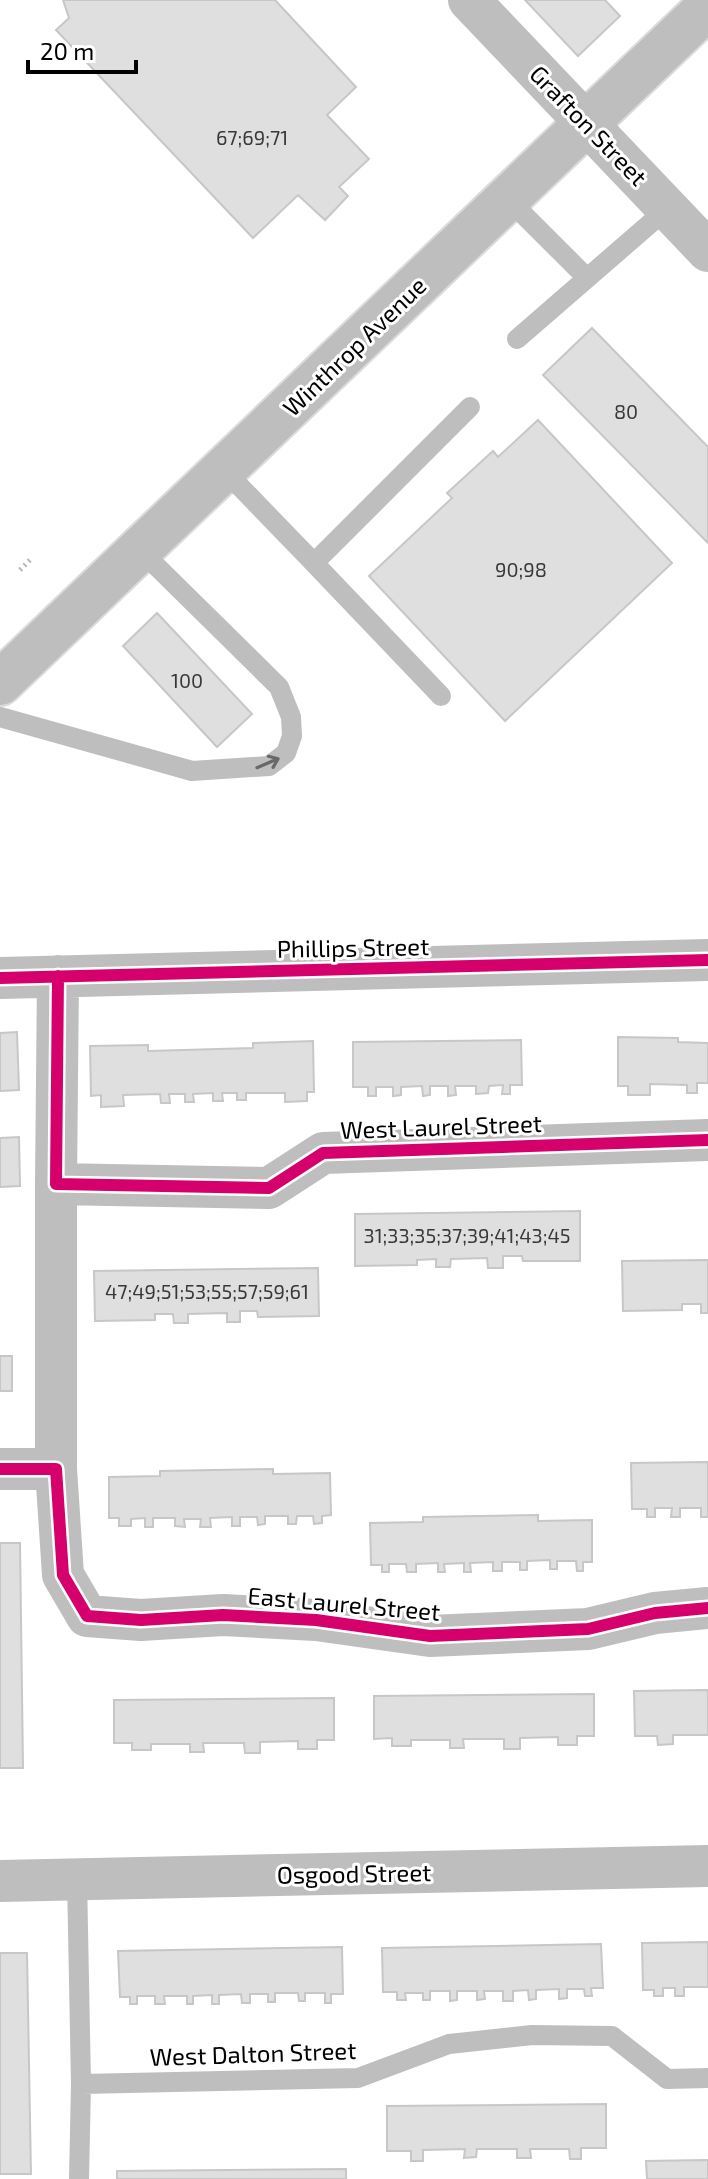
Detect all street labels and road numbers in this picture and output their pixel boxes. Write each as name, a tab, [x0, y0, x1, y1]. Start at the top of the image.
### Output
street label: Grafton Street	[524, 59, 654, 191]
street label: Winthrop Avenue	[276, 270, 432, 422]
street label: Phillips Street	[277, 931, 429, 963]
street label: West Laurel Street	[340, 1108, 542, 1144]
street label: East Laurel Street	[246, 1580, 442, 1626]
street label: Osgood Street	[276, 1857, 432, 1889]
street label: West Dalton Street	[149, 2035, 357, 2071]

